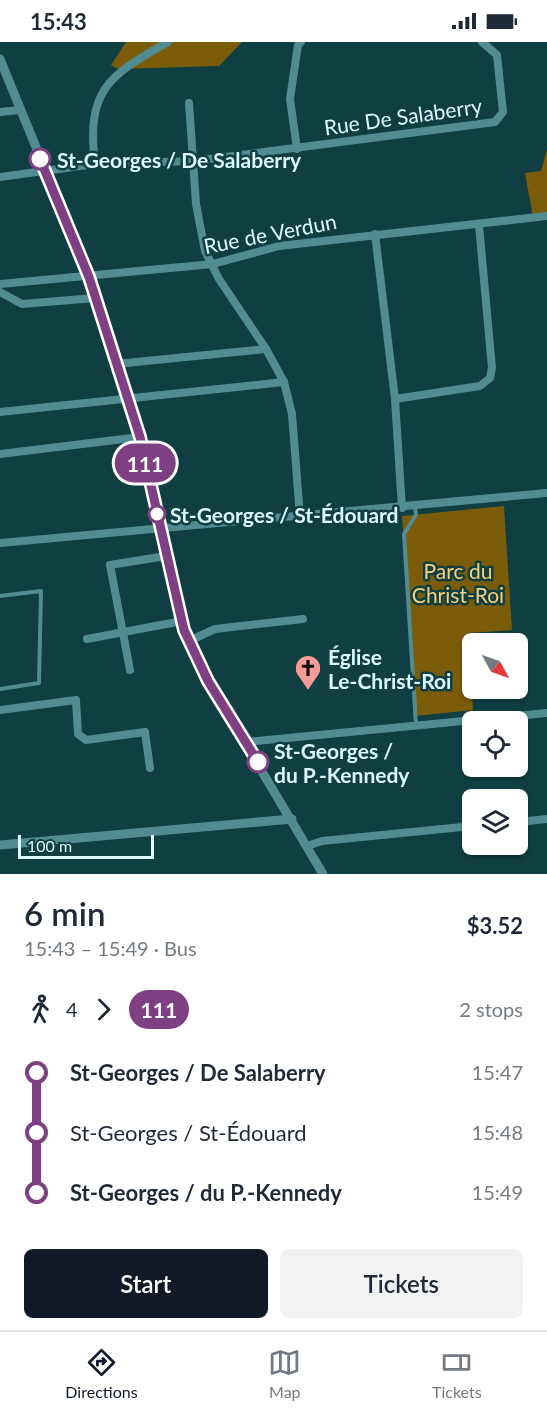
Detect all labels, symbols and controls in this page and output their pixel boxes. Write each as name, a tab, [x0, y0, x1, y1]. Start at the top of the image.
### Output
text: 15:43	[30, 8, 87, 35]
street label: Rue De Salaberry	[322, 93, 484, 139]
place label: St-Georges / De Salaberry	[57, 147, 302, 172]
marker: St-Georges / De Salaberry	[29, 148, 51, 170]
street label: Rue de Verdun	[202, 208, 338, 258]
line badge: 111	[110, 444, 180, 482]
text: 111	[127, 451, 163, 476]
place label: St-Georges / St-Édouard	[170, 502, 399, 527]
marker: St-Georges / St-Édouard	[148, 505, 166, 523]
park label: Parc du Christ-Roi	[412, 558, 504, 607]
north arrow	[462, 633, 528, 699]
map controls	[462, 633, 528, 855]
place label: Église Le-Christ-Roi	[328, 644, 451, 693]
church icon: Église Le-Christ-Roi	[293, 653, 323, 691]
button: locate	[462, 711, 528, 777]
place label: St-Georges / du P.-Kennedy	[274, 738, 410, 787]
marker: St-Georges / du P.-Kennedy	[247, 751, 269, 773]
button: layers	[462, 789, 528, 855]
scale bar	[18, 832, 154, 860]
text: 100 m	[27, 836, 72, 855]
text: 6 min	[24, 893, 105, 933]
text: $3.52	[467, 912, 523, 939]
text: 15:43 – 15:49 · Bus	[24, 936, 197, 960]
icon: walk	[24, 993, 57, 1026]
icon: forward	[87, 993, 120, 1026]
text: 4	[66, 997, 78, 1021]
text: 111	[141, 997, 177, 1022]
text: 2 stops	[459, 997, 523, 1021]
text: St-Georges / De Salaberry	[70, 1059, 326, 1086]
text: 15:47	[472, 1060, 523, 1084]
text: St-Georges / St-Édouard	[70, 1119, 307, 1146]
text: 15:48	[472, 1120, 523, 1144]
text: St-Georges / du P.-Kennedy	[70, 1179, 342, 1206]
text: 15:49	[472, 1180, 523, 1204]
button: Start	[24, 1249, 268, 1318]
button: Tickets	[280, 1249, 523, 1318]
tab: Directions	[65, 1346, 138, 1401]
tab: Map	[268, 1346, 301, 1401]
tab: Tickets	[432, 1346, 482, 1401]

